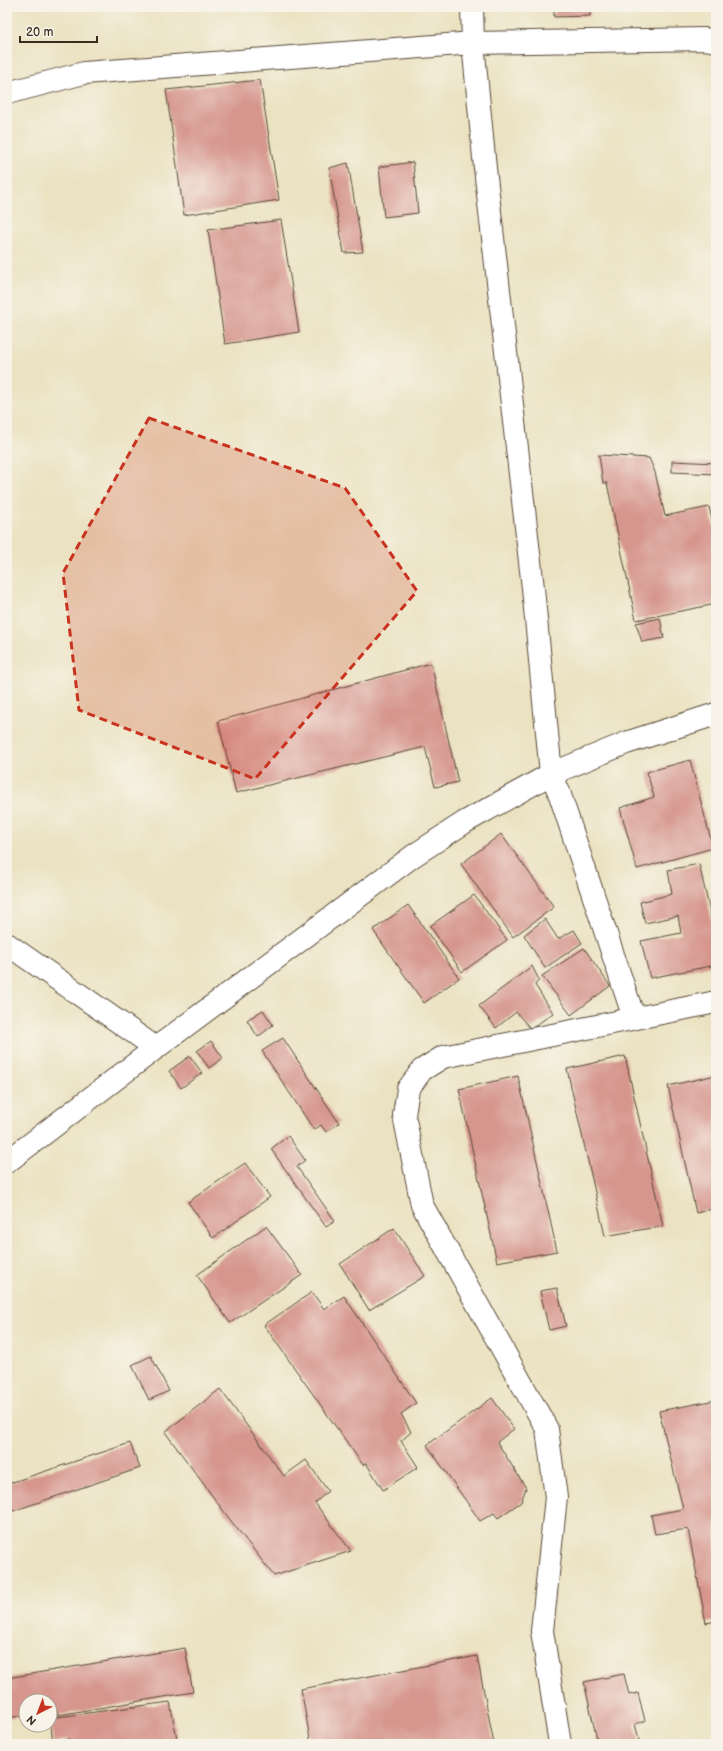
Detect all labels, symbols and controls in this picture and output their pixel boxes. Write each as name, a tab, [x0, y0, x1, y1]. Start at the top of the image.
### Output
scale bar	[20, 18, 97, 44]
text: 20 m	[26, 25, 53, 40]
north arrow	[18, 1693, 58, 1733]
text: N	[24, 1712, 39, 1728]

